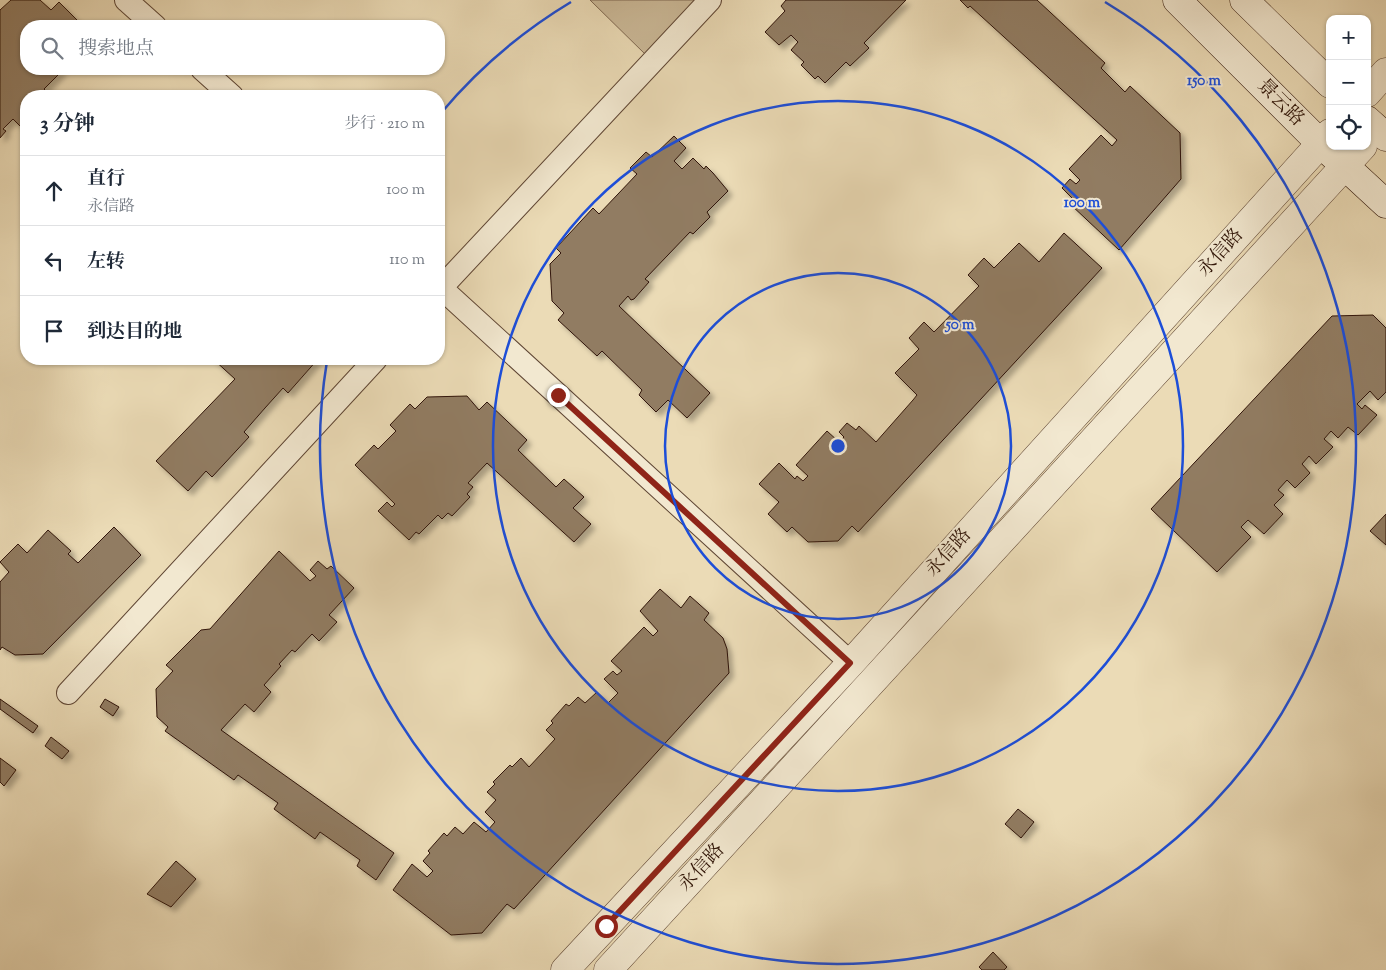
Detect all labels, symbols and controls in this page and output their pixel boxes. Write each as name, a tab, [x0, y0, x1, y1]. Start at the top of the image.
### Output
map controls	[1326, 15, 1371, 150]
button: +	[1326, 15, 1371, 60]
search box	[20, 20, 445, 75]
icon: search	[38, 34, 66, 62]
text: 搜索地点	[78, 36, 154, 63]
button: −	[1326, 60, 1371, 105]
text: 150 m	[1187, 71, 1221, 92]
street label: 景云路	[1250, 73, 1310, 133]
button: locate	[1326, 105, 1371, 150]
text: 3 分钟	[40, 110, 95, 140]
text: 步行 · 210 m	[344, 113, 425, 136]
text: 直行	[87, 166, 125, 193]
icon: ahead	[40, 177, 68, 205]
text: 100 m	[386, 179, 425, 202]
text: 100 m	[1064, 193, 1101, 214]
text: 永信路	[87, 196, 135, 219]
street label: 永信路	[1192, 223, 1250, 283]
icon: left	[40, 247, 68, 275]
text: 左转	[87, 249, 125, 276]
text: 110 m	[389, 249, 425, 272]
text: 50 m	[945, 315, 975, 336]
icon: arrive	[40, 317, 68, 345]
text: 到达目的地	[87, 319, 182, 346]
route end	[547, 384, 570, 407]
centre of rings	[829, 437, 847, 455]
street label: 永信路	[920, 523, 978, 583]
street label: 永信路	[673, 838, 731, 898]
route start	[595, 915, 618, 938]

